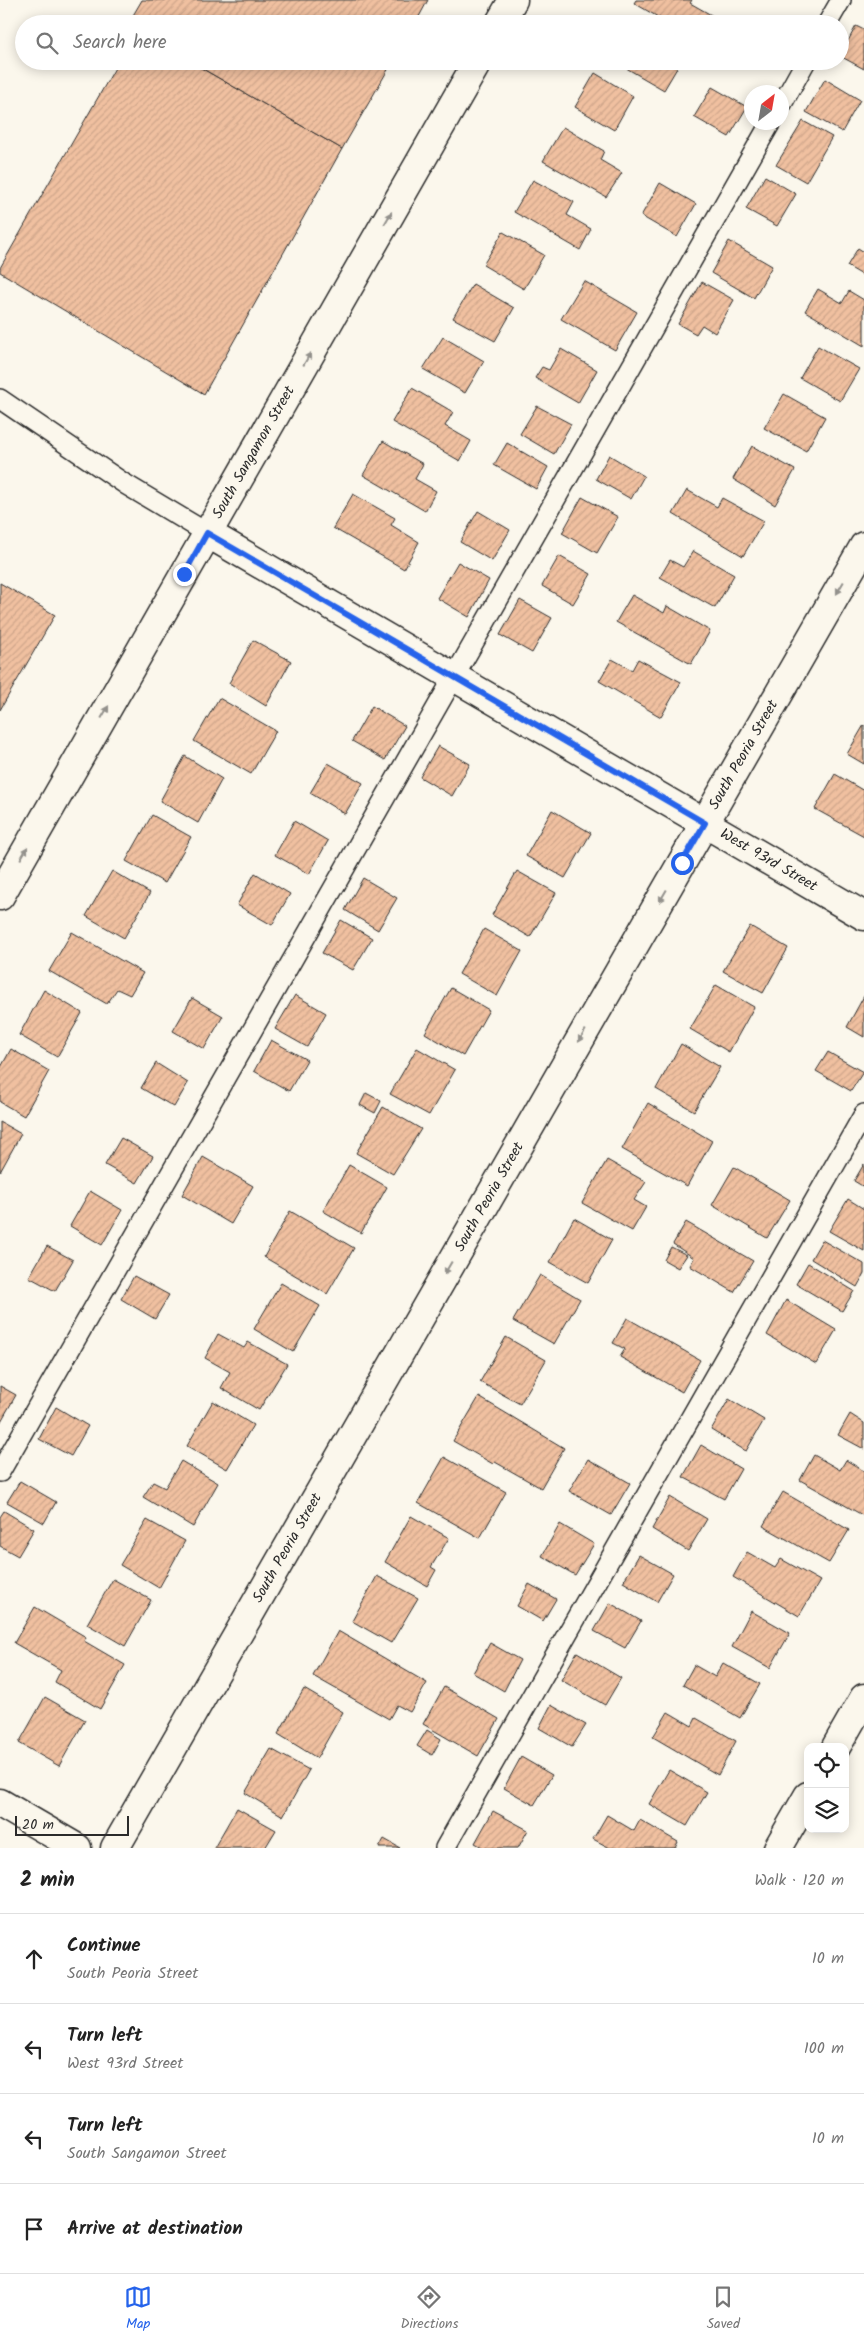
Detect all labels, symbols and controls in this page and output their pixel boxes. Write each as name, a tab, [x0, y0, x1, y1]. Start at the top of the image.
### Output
search box	[15, 15, 849, 70]
text: Search here	[73, 28, 167, 58]
icon: search	[33, 29, 61, 57]
north arrow	[744, 85, 789, 130]
one-way arrow	[384, 210, 392, 225]
one-way arrow	[303, 352, 312, 365]
street label: South Sangamon Street	[206, 381, 302, 524]
route end	[173, 563, 196, 586]
one-way arrow	[835, 581, 844, 594]
street label: South Peoria Street	[703, 695, 785, 814]
one-way arrow	[100, 706, 109, 719]
street label: West 93rd Street	[715, 822, 822, 898]
one-way arrow	[20, 847, 29, 860]
route start	[671, 852, 694, 875]
one-way arrow	[658, 889, 667, 902]
one-way arrow	[577, 1030, 586, 1043]
street label: South Peoria Street	[448, 1137, 531, 1256]
one-way arrow	[444, 1262, 453, 1275]
street label: South Peoria Street	[246, 1489, 329, 1607]
map controls	[804, 1743, 849, 1833]
button: locate	[804, 1743, 849, 1788]
button: layers	[804, 1788, 849, 1833]
scale bar	[15, 1813, 129, 1836]
text: 20 m	[22, 1814, 54, 1836]
text: 2 min	[20, 1864, 75, 1897]
text: Walk · 120 m	[754, 1868, 844, 1893]
text: Continue	[67, 1931, 140, 1961]
icon: ahead	[20, 1945, 48, 1973]
text: 10 m	[812, 1946, 844, 1971]
text: South Peoria Street	[67, 1961, 198, 1986]
text: Turn left	[67, 2021, 142, 2051]
icon: left	[20, 2035, 48, 2063]
text: 100 m	[804, 2036, 844, 2061]
text: West 93rd Street	[67, 2051, 183, 2076]
text: Turn left	[67, 2111, 142, 2141]
icon: left	[20, 2125, 48, 2153]
text: 10 m	[812, 2126, 844, 2151]
text: South Sangamon Street	[67, 2141, 227, 2166]
text: Arrive at destination	[67, 2214, 243, 2244]
icon: arrive	[20, 2215, 48, 2243]
tab: Map	[124, 2283, 152, 2335]
tab: Directions	[400, 2283, 458, 2335]
tab: Saved	[707, 2283, 740, 2335]

